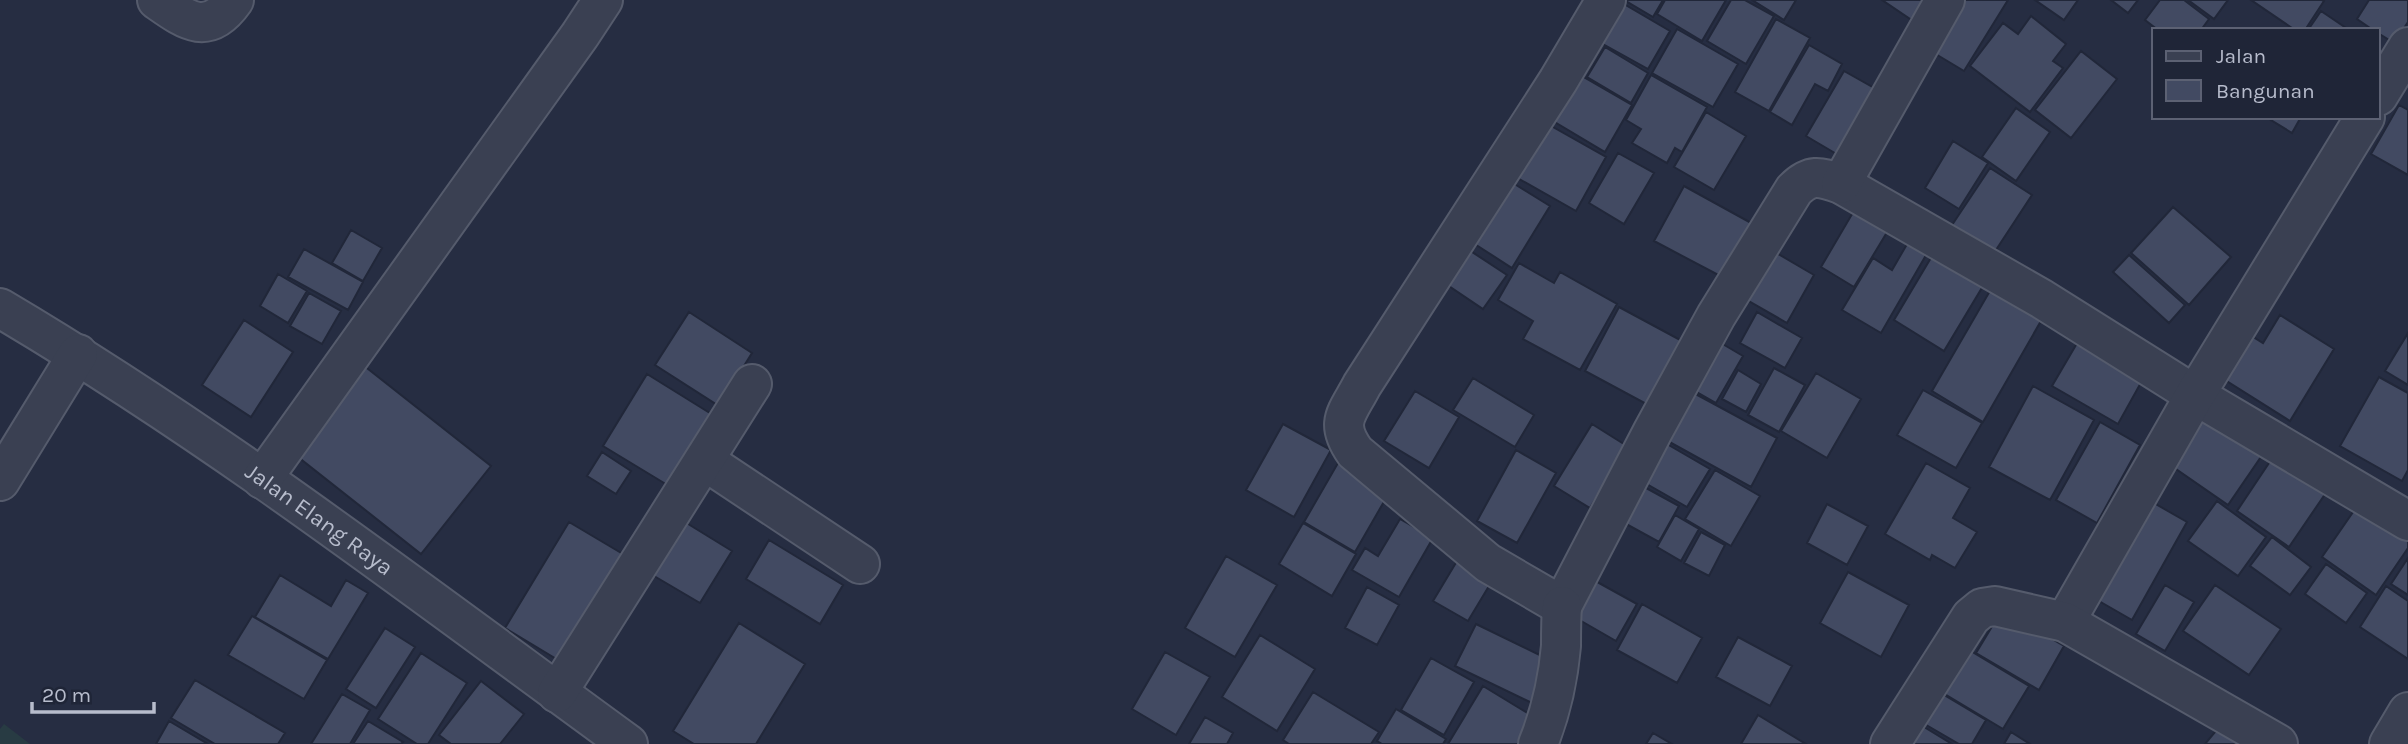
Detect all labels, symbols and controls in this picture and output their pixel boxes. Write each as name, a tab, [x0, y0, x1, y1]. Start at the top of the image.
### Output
legend	[2152, 28, 2380, 119]
text: Jalan	[2216, 44, 2266, 68]
text: Bangunan	[2216, 79, 2315, 103]
street label: Jalan Elang Raya	[240, 458, 398, 581]
scale bar	[32, 670, 154, 714]
text: 20 m	[42, 683, 91, 707]

